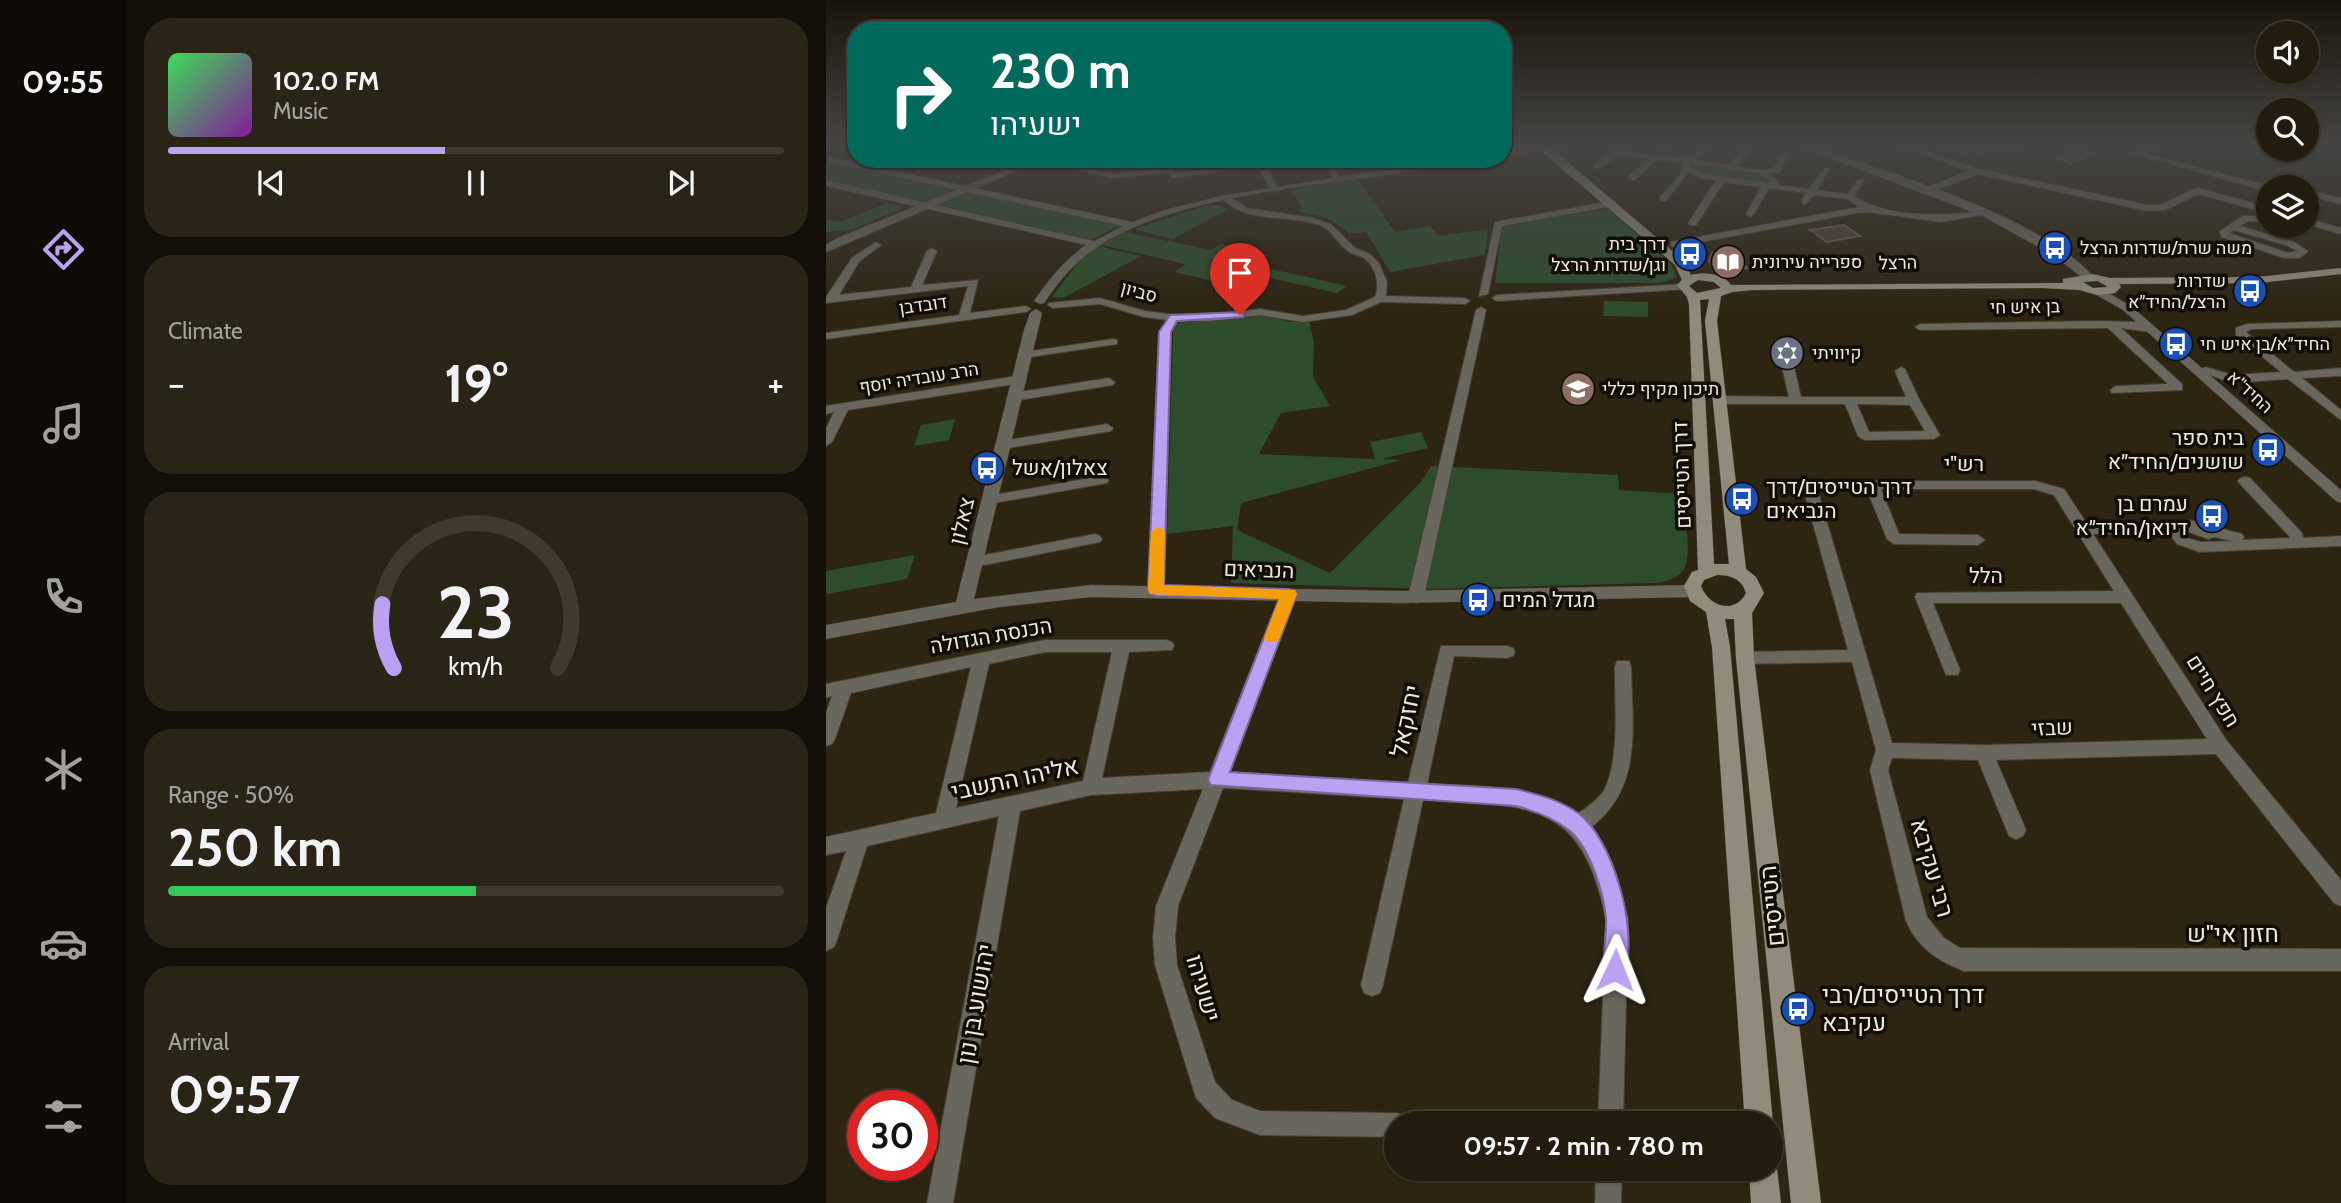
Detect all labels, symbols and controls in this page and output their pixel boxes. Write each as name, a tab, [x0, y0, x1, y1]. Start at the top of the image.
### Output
map controls	[2256, 21, 2319, 238]
button: sound	[2256, 21, 2319, 84]
text: 230 m	[990, 41, 1131, 100]
icon: right	[875, 49, 966, 140]
text: 09:55	[22, 62, 104, 101]
text: 102.0 FM	[273, 65, 379, 97]
text: Music	[273, 97, 328, 125]
button: search	[2256, 98, 2319, 161]
text: ישעיהו	[990, 104, 1081, 143]
icon: previous	[252, 164, 290, 202]
icon: pause	[457, 164, 495, 202]
icon: next	[662, 164, 700, 202]
button: layers	[2256, 175, 2319, 238]
icon: directions	[39, 225, 88, 274]
bus stop icon: משה שרת/שדרות הרצל	[2036, 229, 2074, 267]
place label: דרך בית וגן/שדרות הרצל	[1551, 233, 1666, 276]
bus stop icon: דרך בית וגן/שדרות הרצל	[1671, 235, 1709, 273]
place label: משה שרת/שדרות הרצל	[2080, 237, 2252, 259]
pin	[1210, 243, 1270, 315]
library icon: ספרייה עירונית	[1709, 243, 1747, 281]
place label: ספרייה עירונית	[1752, 251, 1862, 273]
street label: הרצל	[1879, 252, 1917, 274]
icon: arrive	[1221, 254, 1259, 292]
place label: שדרות הרצל/החיד״א	[2128, 270, 2226, 313]
bus stop icon: שדרות הרצל/החיד״א	[2231, 272, 2269, 310]
street label: סביון	[1118, 277, 1160, 307]
street label: דובדבן	[898, 291, 948, 319]
street label: בן איש חי	[1990, 295, 2061, 319]
text: Climate	[168, 317, 243, 345]
bus stop icon: החיד״א/בן איש חי	[2157, 325, 2195, 363]
place label: החיד״א/בן איש חי	[2200, 333, 2330, 355]
synagogue icon: קיוויתי	[1768, 334, 1806, 372]
place label: קיוויתי	[1812, 342, 1861, 364]
text: 19°	[444, 352, 508, 415]
street label: הרב עובדיה יוסף	[858, 358, 980, 398]
text: −	[168, 360, 185, 407]
text: +	[767, 360, 784, 407]
street label: החיד"א	[2223, 366, 2277, 418]
school or university icon: תיכון מקיף כללי	[1559, 370, 1597, 408]
place label: תיכון מקיף כללי	[1602, 378, 1719, 400]
icon: music	[39, 399, 88, 448]
street label: דרך הטייסים	[1667, 421, 1696, 529]
place label: בית ספר שושנים/החיד״א	[2108, 425, 2244, 474]
bus stop icon: בית ספר שושנים/החיד״א	[2249, 431, 2287, 469]
bus stop icon: צאלון/אשל	[968, 449, 1006, 487]
street label: רש"י	[1944, 451, 1984, 476]
place label: צאלון/אשל	[1012, 455, 1108, 480]
place label: דרך הטייסים/דרך הנביאים	[1766, 474, 1912, 523]
bus stop icon: דרך הטייסים/דרך הנביאים	[1723, 480, 1761, 518]
place label: עמרם בן דיואן/החיד״א	[2075, 491, 2188, 540]
street label: צאלון	[944, 495, 979, 547]
bus stop icon: עמרם בן דיואן/החיד״א	[2193, 497, 2231, 535]
street label: הנביאים	[1223, 556, 1295, 583]
street label: הלל	[1969, 563, 2003, 588]
text: 23	[437, 568, 515, 656]
icon: phone	[39, 572, 88, 621]
bus stop icon: מגדל המים	[1459, 581, 1497, 619]
place label: מגדל המים	[1502, 587, 1595, 612]
street label: הכנסת הגדולה	[928, 613, 1054, 659]
text: km/h	[449, 650, 503, 680]
street label: חפץ חיים	[2181, 650, 2245, 732]
street label: יחזקאל	[1384, 682, 1427, 760]
street label: שבזי	[2031, 714, 2073, 741]
icon: climate	[39, 745, 88, 794]
street label: אליהו התשבי	[948, 751, 1081, 806]
text: Range · 50%	[168, 781, 294, 809]
street label: רבי עקיבא	[1905, 815, 1960, 920]
text: 250 km	[168, 816, 342, 879]
street label: הטייסים	[1753, 864, 1790, 948]
icon: car	[39, 919, 88, 968]
street label: חזון אי"ש	[2187, 919, 2279, 948]
position arrow	[1578, 933, 1652, 1007]
street label: יהושוע בן נון	[951, 942, 1000, 1066]
street label: ישעיהו	[1180, 951, 1227, 1025]
place label: דרך הטייסים/רבי עקיבא	[1822, 980, 1984, 1037]
bus stop icon: דרך הטייסים/רבי עקיבא	[1779, 990, 1817, 1028]
text: Arrival	[168, 1028, 229, 1056]
text: 09:57	[168, 1063, 300, 1126]
speed limit sign: 30	[847, 1090, 938, 1181]
icon: filters	[39, 1092, 88, 1141]
text: 09:57 · 2 min · 780 m	[1464, 1130, 1703, 1162]

